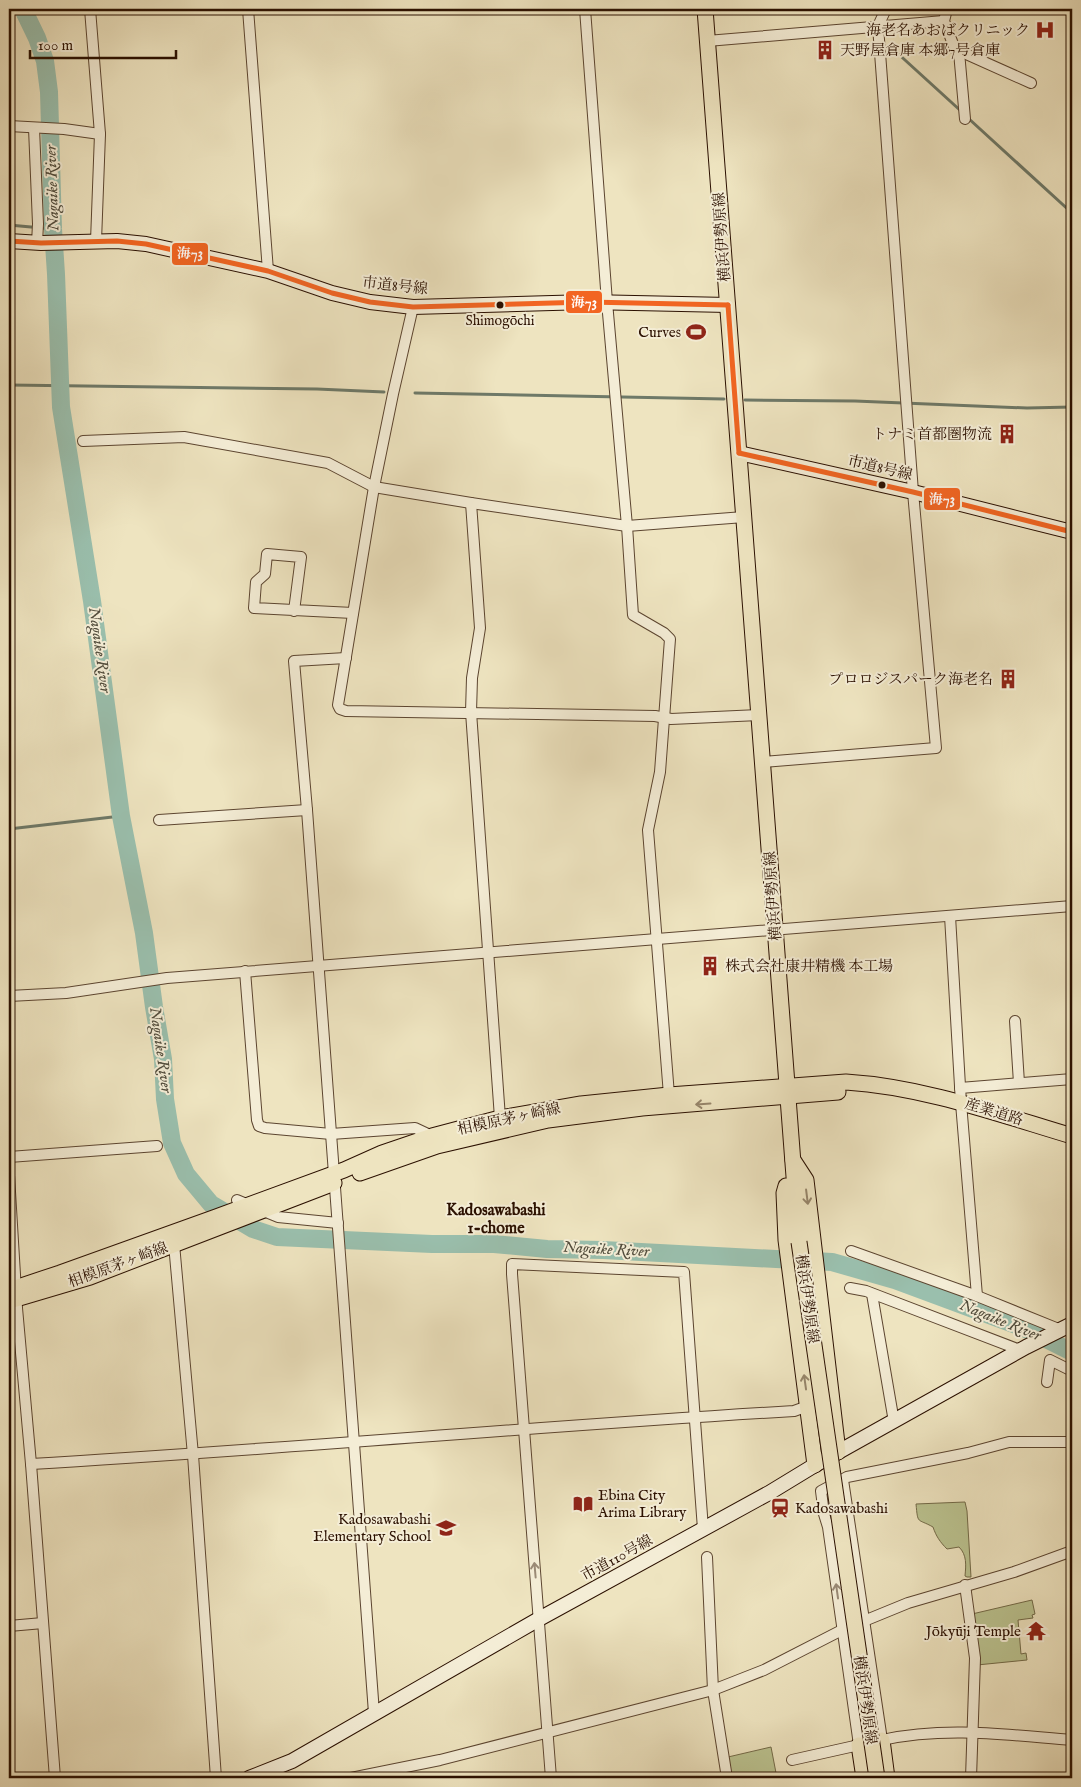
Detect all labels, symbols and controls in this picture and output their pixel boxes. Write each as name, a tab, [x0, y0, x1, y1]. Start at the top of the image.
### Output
hospital icon: 海老名あおばクリニック	[1034, 19, 1056, 41]
place label: 海老名あおばクリニック	[866, 21, 1030, 40]
scale bar	[30, 28, 176, 60]
text: 100 m	[38, 36, 74, 55]
building icon: 天野屋倉庫 本郷7号倉庫	[814, 39, 836, 61]
place label: 天野屋倉庫 本郷7号倉庫	[840, 41, 1000, 60]
water label: Nagaike River	[41, 143, 64, 231]
street label: 横浜伊勢原線	[709, 191, 735, 283]
line badge: 海73	[171, 242, 209, 266]
text: 海73	[177, 245, 203, 263]
street label: 市道8号線	[361, 273, 429, 299]
line badge: 海73	[565, 290, 603, 314]
text: 海73	[571, 294, 597, 312]
marker: Shimogōchi	[495, 300, 505, 310]
place label: Shimogōchi	[465, 312, 535, 330]
sports icon: Curves	[685, 321, 707, 343]
place label: Curves	[638, 323, 681, 342]
building icon: トナミ首都圏物流	[996, 423, 1018, 445]
place label: トナミ首都圏物流	[872, 425, 992, 444]
street label: 市道8号線	[846, 451, 914, 485]
unlabelled marker	[877, 480, 887, 490]
line badge: 海73	[923, 487, 961, 511]
text: 海73	[929, 491, 955, 509]
water label: Nagaike River	[83, 606, 115, 696]
building icon: プロロジスパーク海老名	[997, 668, 1019, 690]
place label: プロロジスパーク海老名	[828, 670, 993, 689]
street label: 横浜伊勢原線	[760, 850, 786, 942]
building icon: 株式会社康井精機 本工場	[699, 955, 721, 977]
place label: 株式会社康井精機 本工場	[725, 957, 893, 976]
water label: Nagaike River	[144, 1006, 176, 1096]
street label: 産業道路	[963, 1094, 1025, 1130]
street label: 相模原茅ヶ崎線	[456, 1099, 562, 1139]
one-way arrow	[695, 1099, 711, 1108]
one-way arrow	[802, 1188, 812, 1204]
district label: Kadosawabashi 1-chome	[446, 1201, 546, 1239]
street label: 相模原茅ヶ崎線	[65, 1238, 171, 1292]
water label: Nagaike River	[562, 1238, 651, 1262]
street label: 横浜伊勢原線	[791, 1253, 823, 1345]
water label: Nagaike River	[956, 1296, 1045, 1347]
one-way arrow	[800, 1374, 810, 1390]
place label: Ebina City Arima Library	[597, 1486, 687, 1522]
library icon: Ebina City Arima Library	[572, 1493, 594, 1515]
station icon: Kadosawabashi	[769, 1497, 791, 1519]
place label: Kadosawabashi	[795, 1499, 888, 1518]
place label: Kadosawabashi Elementary School	[313, 1510, 432, 1546]
school or university icon: Kadosawabashi Elementary School	[435, 1517, 457, 1539]
street label: 市道110号線	[578, 1531, 656, 1585]
one-way arrow	[530, 1563, 540, 1579]
one-way arrow	[832, 1583, 842, 1599]
temple icon: Jōkyūji Temple	[1025, 1620, 1047, 1642]
place label: Jōkyūji Temple	[924, 1622, 1021, 1641]
street label: 横浜伊勢原線	[849, 1654, 881, 1746]

